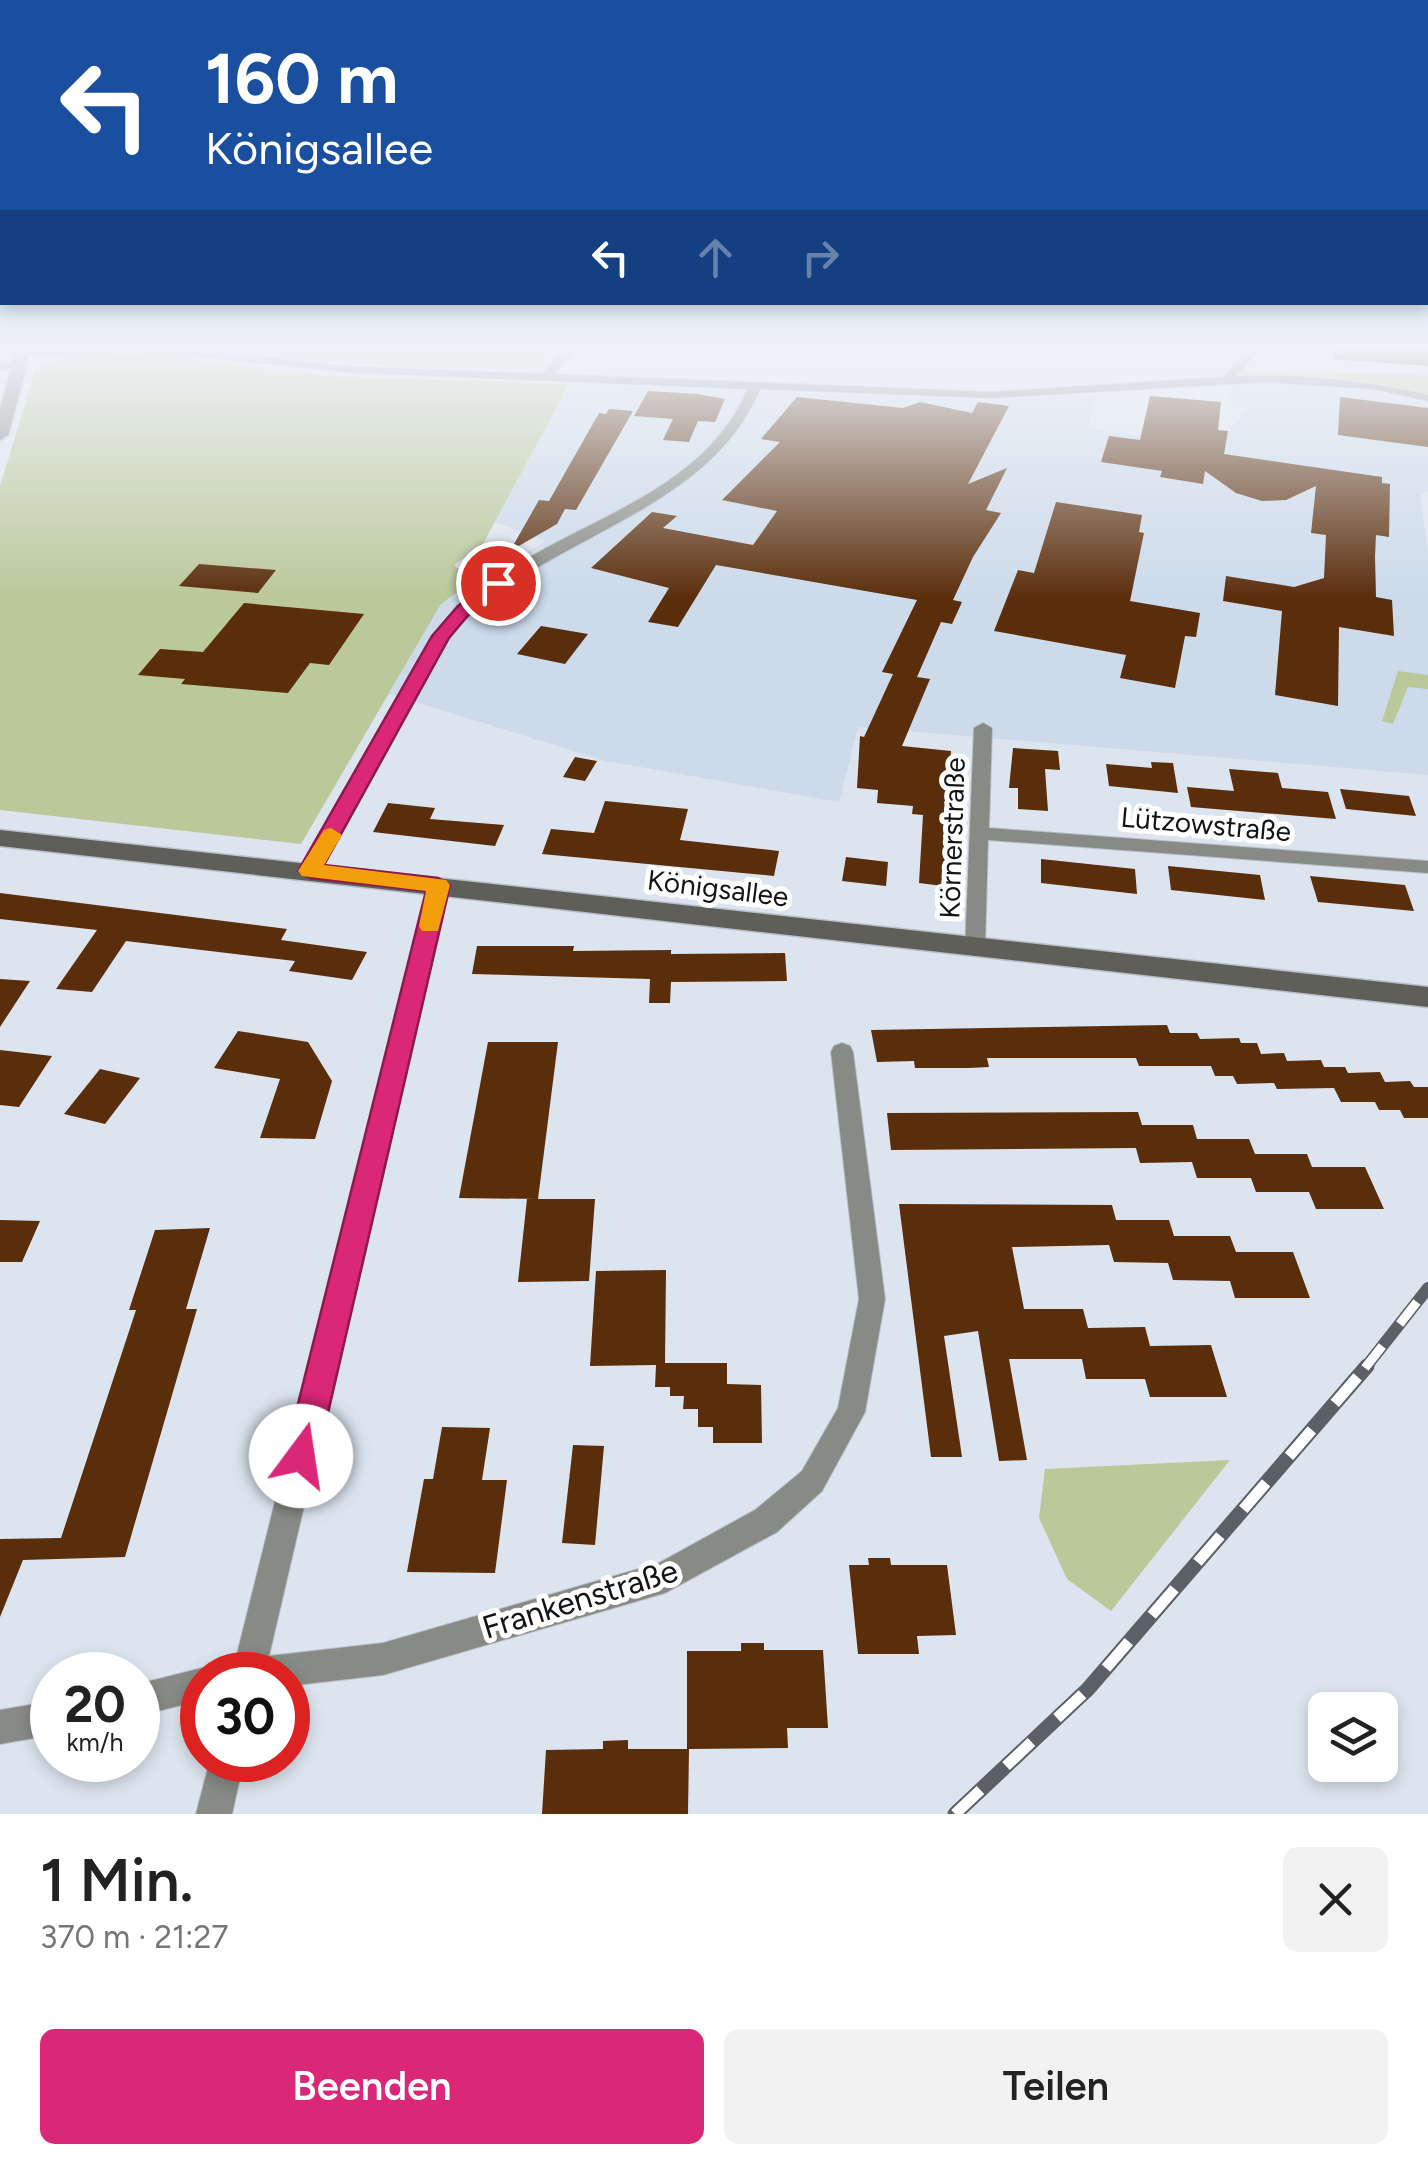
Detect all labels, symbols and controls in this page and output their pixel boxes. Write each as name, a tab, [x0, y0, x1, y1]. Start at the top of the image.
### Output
text: 160 m	[205, 36, 398, 121]
icon: left	[40, 40, 170, 170]
text: Königsallee	[205, 121, 433, 175]
icon: left	[583, 230, 638, 285]
icon: ahead	[688, 230, 743, 285]
icon: right	[793, 230, 848, 285]
pin	[456, 541, 541, 626]
icon: arrive	[471, 556, 526, 611]
street label: Körnerstraße	[932, 757, 972, 919]
street label: Lützowstraße	[1119, 800, 1293, 848]
street label: Königsallee	[646, 862, 790, 914]
position arrow	[249, 1404, 353, 1508]
street label: Frankenstraße	[478, 1551, 682, 1647]
speed limit sign: 30	[180, 1652, 310, 1782]
text: 20	[64, 1674, 126, 1735]
map controls	[1308, 1692, 1398, 1782]
button: layers	[1308, 1692, 1398, 1782]
text: km/h	[66, 1727, 124, 1757]
text: 1 Min.	[40, 1844, 194, 1916]
button: close	[1283, 1847, 1388, 1952]
text: 370 m · 21:27	[40, 1918, 228, 1956]
button: Beenden	[40, 2029, 704, 2144]
button: Teilen	[724, 2029, 1388, 2144]

